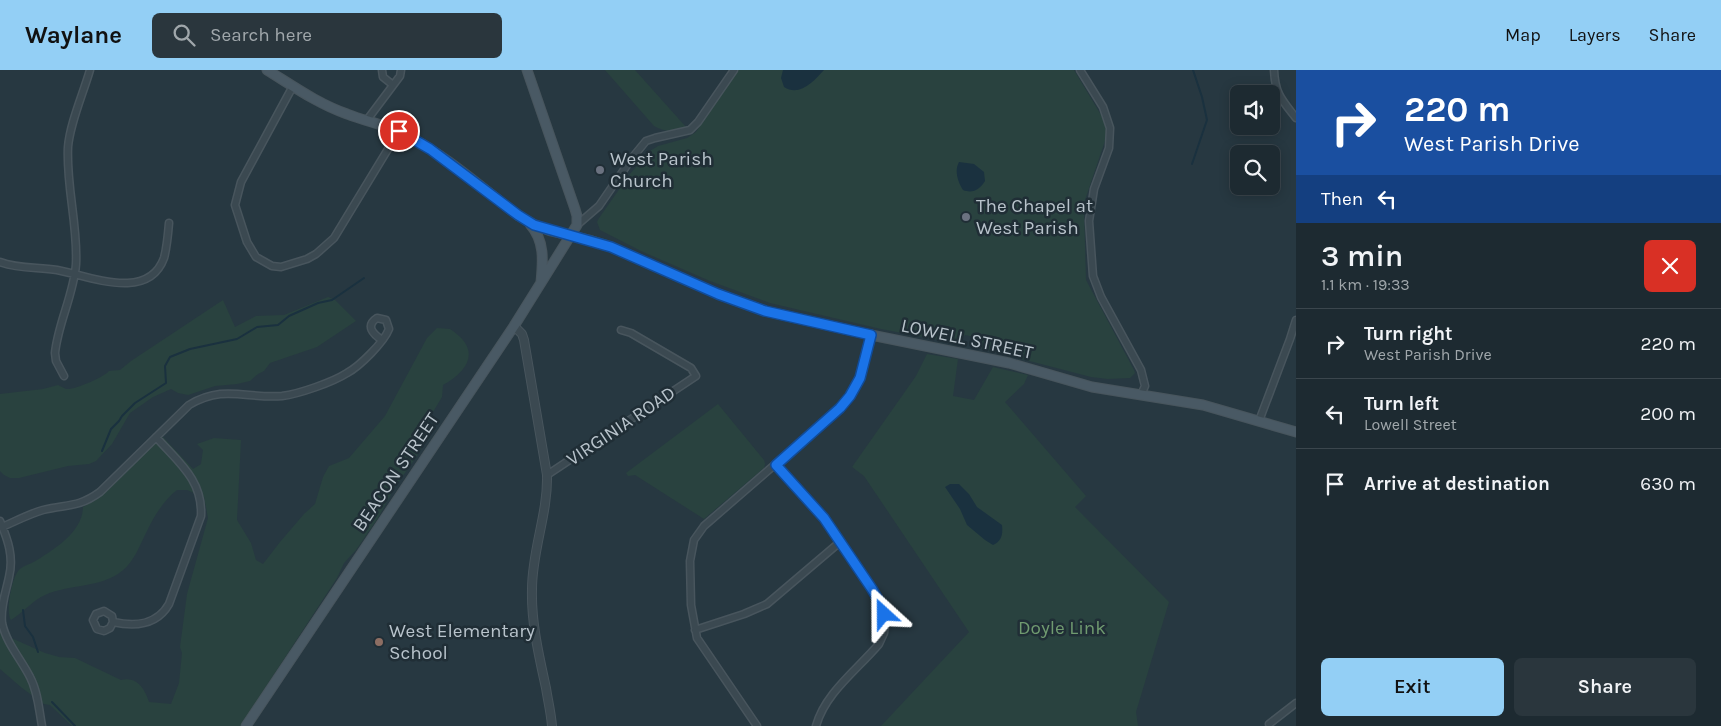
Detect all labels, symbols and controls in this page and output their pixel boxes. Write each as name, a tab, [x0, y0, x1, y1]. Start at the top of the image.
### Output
search box	[152, 13, 502, 58]
text: Waylane	[25, 21, 122, 49]
icon: search	[170, 21, 198, 49]
text: Search here	[210, 24, 312, 46]
text: Map	[1505, 24, 1541, 46]
text: Layers	[1569, 24, 1621, 46]
text: Share	[1649, 24, 1696, 46]
map controls	[1230, 85, 1280, 195]
button: sound	[1230, 85, 1280, 135]
text: 220 m	[1404, 89, 1511, 130]
icon: right	[1321, 90, 1386, 155]
pin	[378, 110, 420, 152]
icon: arrive	[385, 117, 413, 145]
text: West Parish Drive	[1404, 131, 1580, 157]
button: search	[1230, 145, 1280, 195]
place label: West Parish Church	[610, 148, 713, 192]
marker: West Parish Church	[594, 164, 606, 176]
icon: left	[1373, 185, 1401, 213]
text: Then	[1321, 188, 1363, 210]
place label: The Chapel at West Parish	[976, 195, 1093, 239]
marker: The Chapel at West Parish	[960, 211, 972, 223]
text: 3 min	[1321, 238, 1403, 274]
button: close	[1644, 240, 1696, 292]
text: 1.1 km · 19:33	[1321, 275, 1410, 294]
street label: LOWELL STREET	[899, 314, 1036, 364]
text: Turn right	[1364, 323, 1453, 345]
icon: right	[1321, 330, 1349, 358]
text: 220 m	[1640, 333, 1696, 355]
text: West Parish Drive	[1364, 345, 1492, 364]
street label: VIRGINIA ROAD	[562, 382, 680, 470]
text: Turn left	[1364, 393, 1439, 415]
icon: left	[1321, 400, 1349, 428]
text: 200 m	[1640, 403, 1696, 425]
street label: BEACON STREET	[348, 408, 444, 535]
text: Lowell Street	[1364, 415, 1457, 434]
icon: arrive	[1321, 470, 1349, 498]
text: Arrive at destination	[1364, 473, 1550, 495]
text: 630 m	[1640, 473, 1696, 495]
position arrow	[857, 587, 909, 639]
park label: Doyle Link	[1018, 617, 1106, 639]
place label: West Elementary School	[389, 620, 535, 664]
marker: West Elementary School	[373, 636, 385, 648]
button: Exit	[1321, 658, 1504, 716]
button: Share	[1514, 658, 1696, 716]

